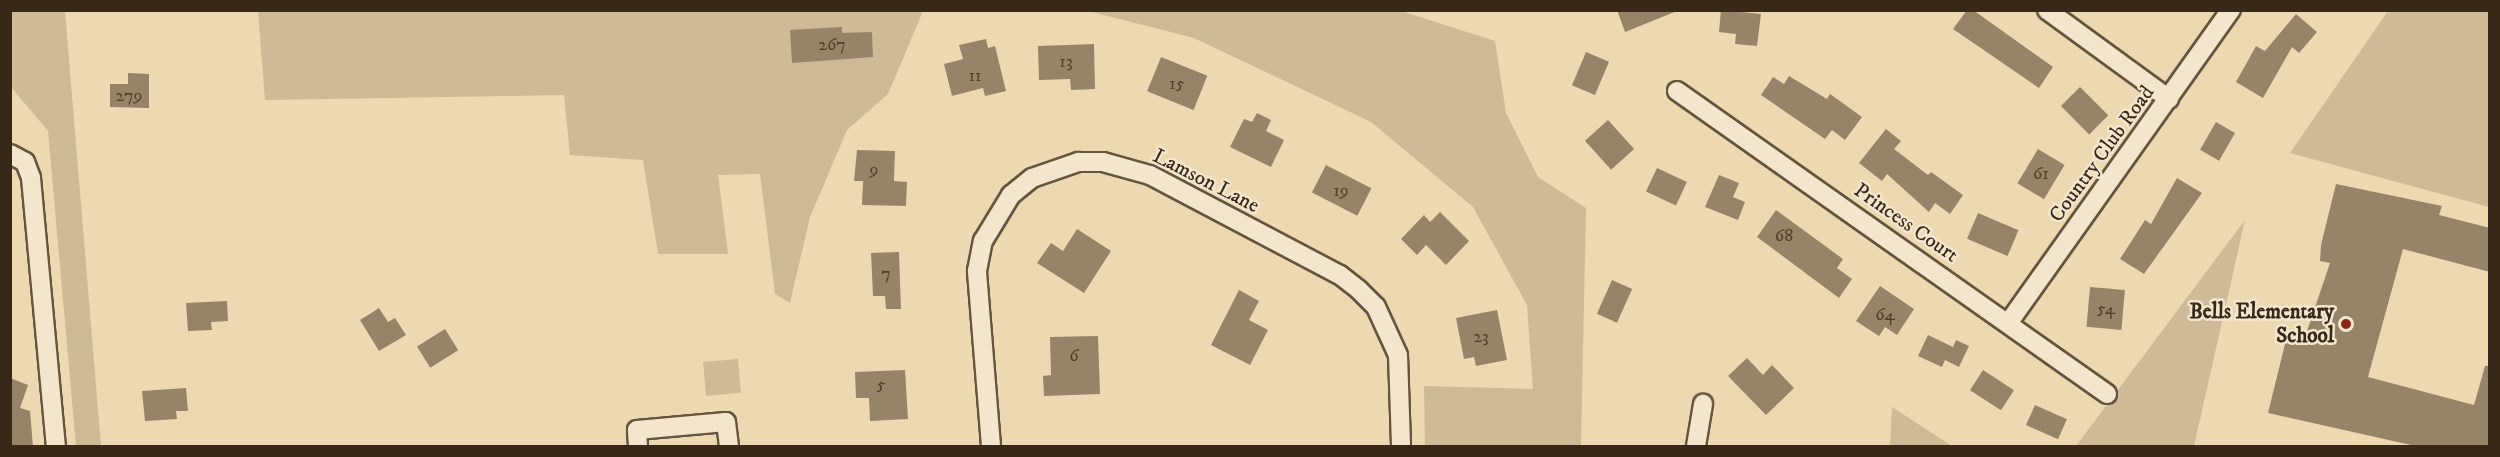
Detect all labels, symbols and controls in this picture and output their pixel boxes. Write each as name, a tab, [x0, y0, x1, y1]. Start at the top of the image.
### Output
house number: 267	[818, 34, 846, 56]
house number: 13	[1059, 51, 1073, 73]
house number: 11	[968, 65, 982, 87]
house number: 15	[1169, 73, 1185, 95]
street label: Country Club Road	[2044, 81, 2160, 227]
house number: 279	[116, 85, 142, 107]
street label: Lamson Lane	[1149, 143, 1263, 219]
house number: 9	[870, 159, 878, 181]
house number: 61	[2033, 163, 2049, 185]
street label: Princess Court	[1849, 178, 1963, 268]
house number: 19	[1333, 180, 1349, 202]
house number: 68	[1775, 225, 1793, 247]
house number: 7	[881, 263, 891, 285]
house number: 54	[2097, 298, 2115, 320]
place label: Bells Elementary School	[2189, 299, 2334, 349]
house number: 64	[1875, 304, 1895, 326]
marker: Bells Elementary School	[2339, 317, 2353, 331]
house number: 23	[1473, 326, 1489, 348]
house number: 6	[1069, 345, 1079, 367]
house number: 5	[877, 374, 885, 396]

